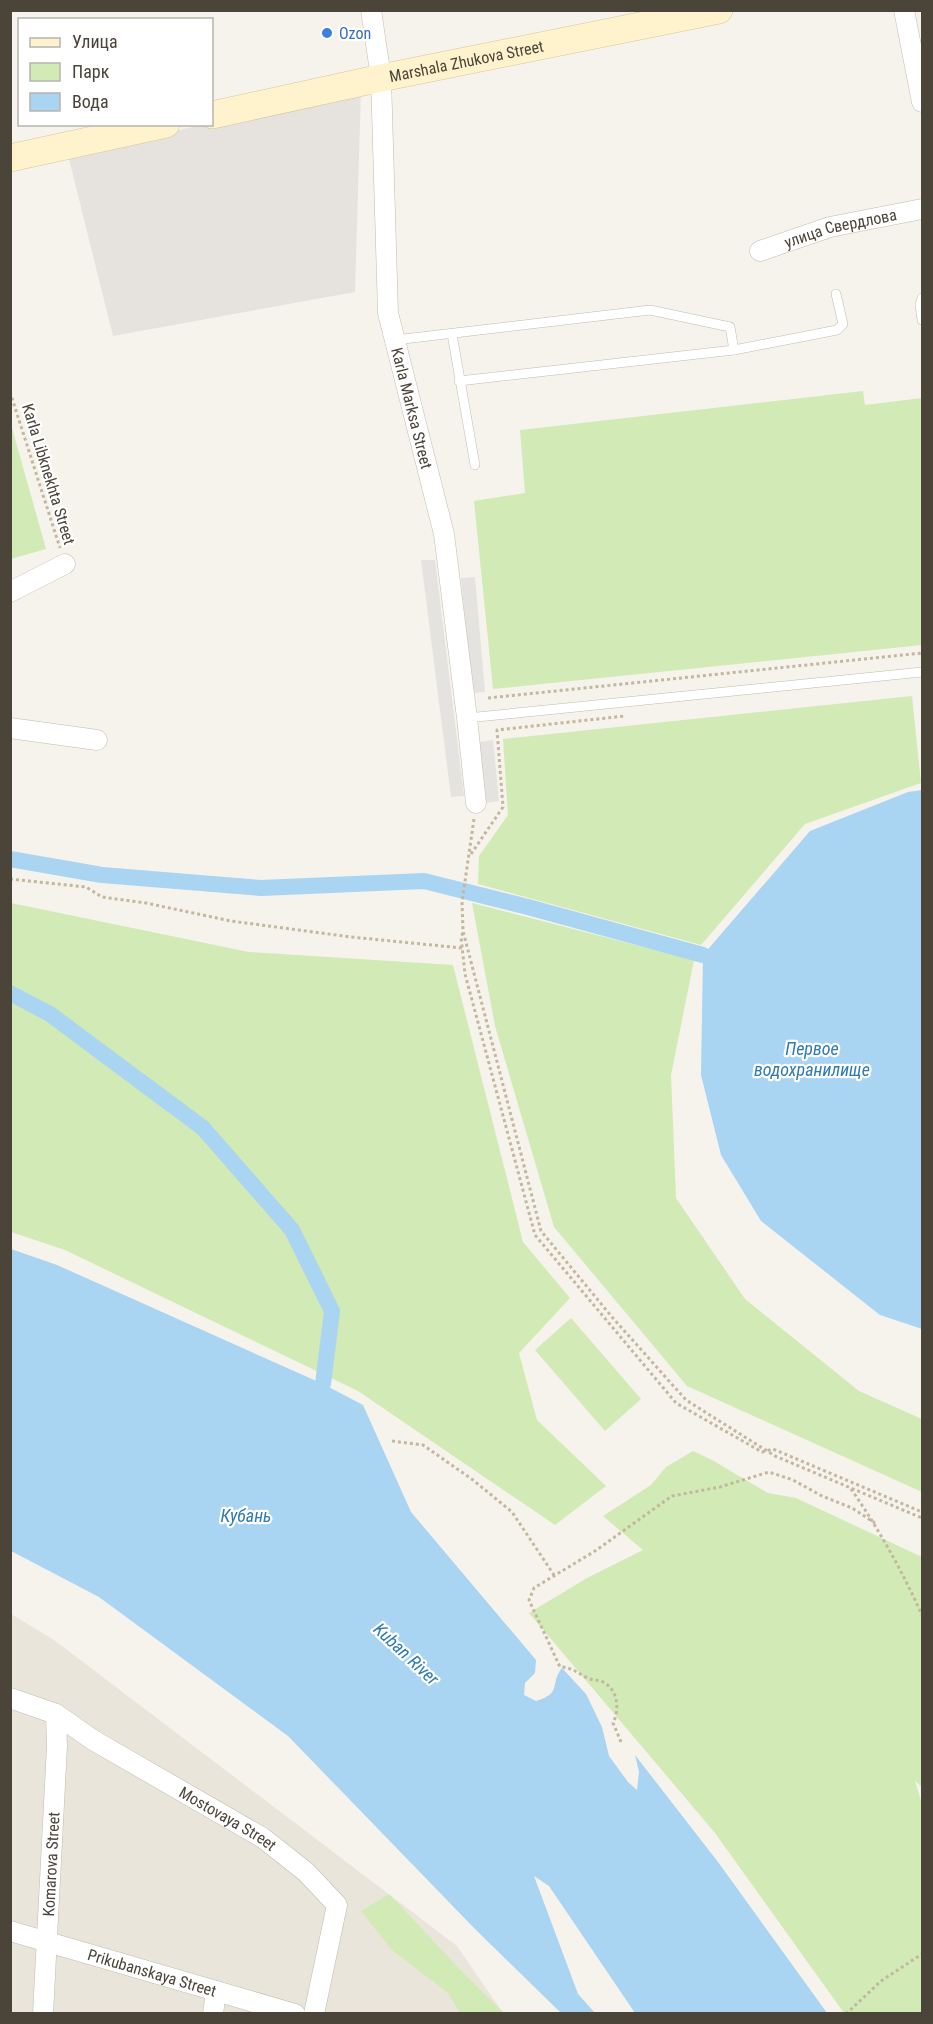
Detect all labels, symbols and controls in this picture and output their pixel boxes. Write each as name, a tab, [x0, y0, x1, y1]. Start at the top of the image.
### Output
legend	[18, 18, 213, 126]
place label: Ozon	[339, 24, 371, 43]
marker: Ozon	[320, 26, 334, 40]
text: Улица	[72, 31, 118, 52]
street label: Marshala Zhukova Street	[388, 36, 545, 86]
text: Парк	[72, 61, 110, 82]
text: Вода	[72, 91, 109, 112]
street label: улица Свердлова	[782, 205, 898, 252]
street label: Karla Marksa Street	[387, 346, 436, 471]
street label: Karla Libknekhta Street	[18, 401, 79, 547]
water label: Первое водохранилище	[754, 1038, 870, 1080]
water label: Кубань	[221, 1505, 271, 1526]
water label: Kuban River	[369, 1618, 444, 1690]
street label: Mostovaya Street	[176, 1783, 280, 1855]
street label: Komarova Street	[39, 1811, 64, 1917]
street label: Prikubanskaya Street	[85, 1945, 219, 2001]

